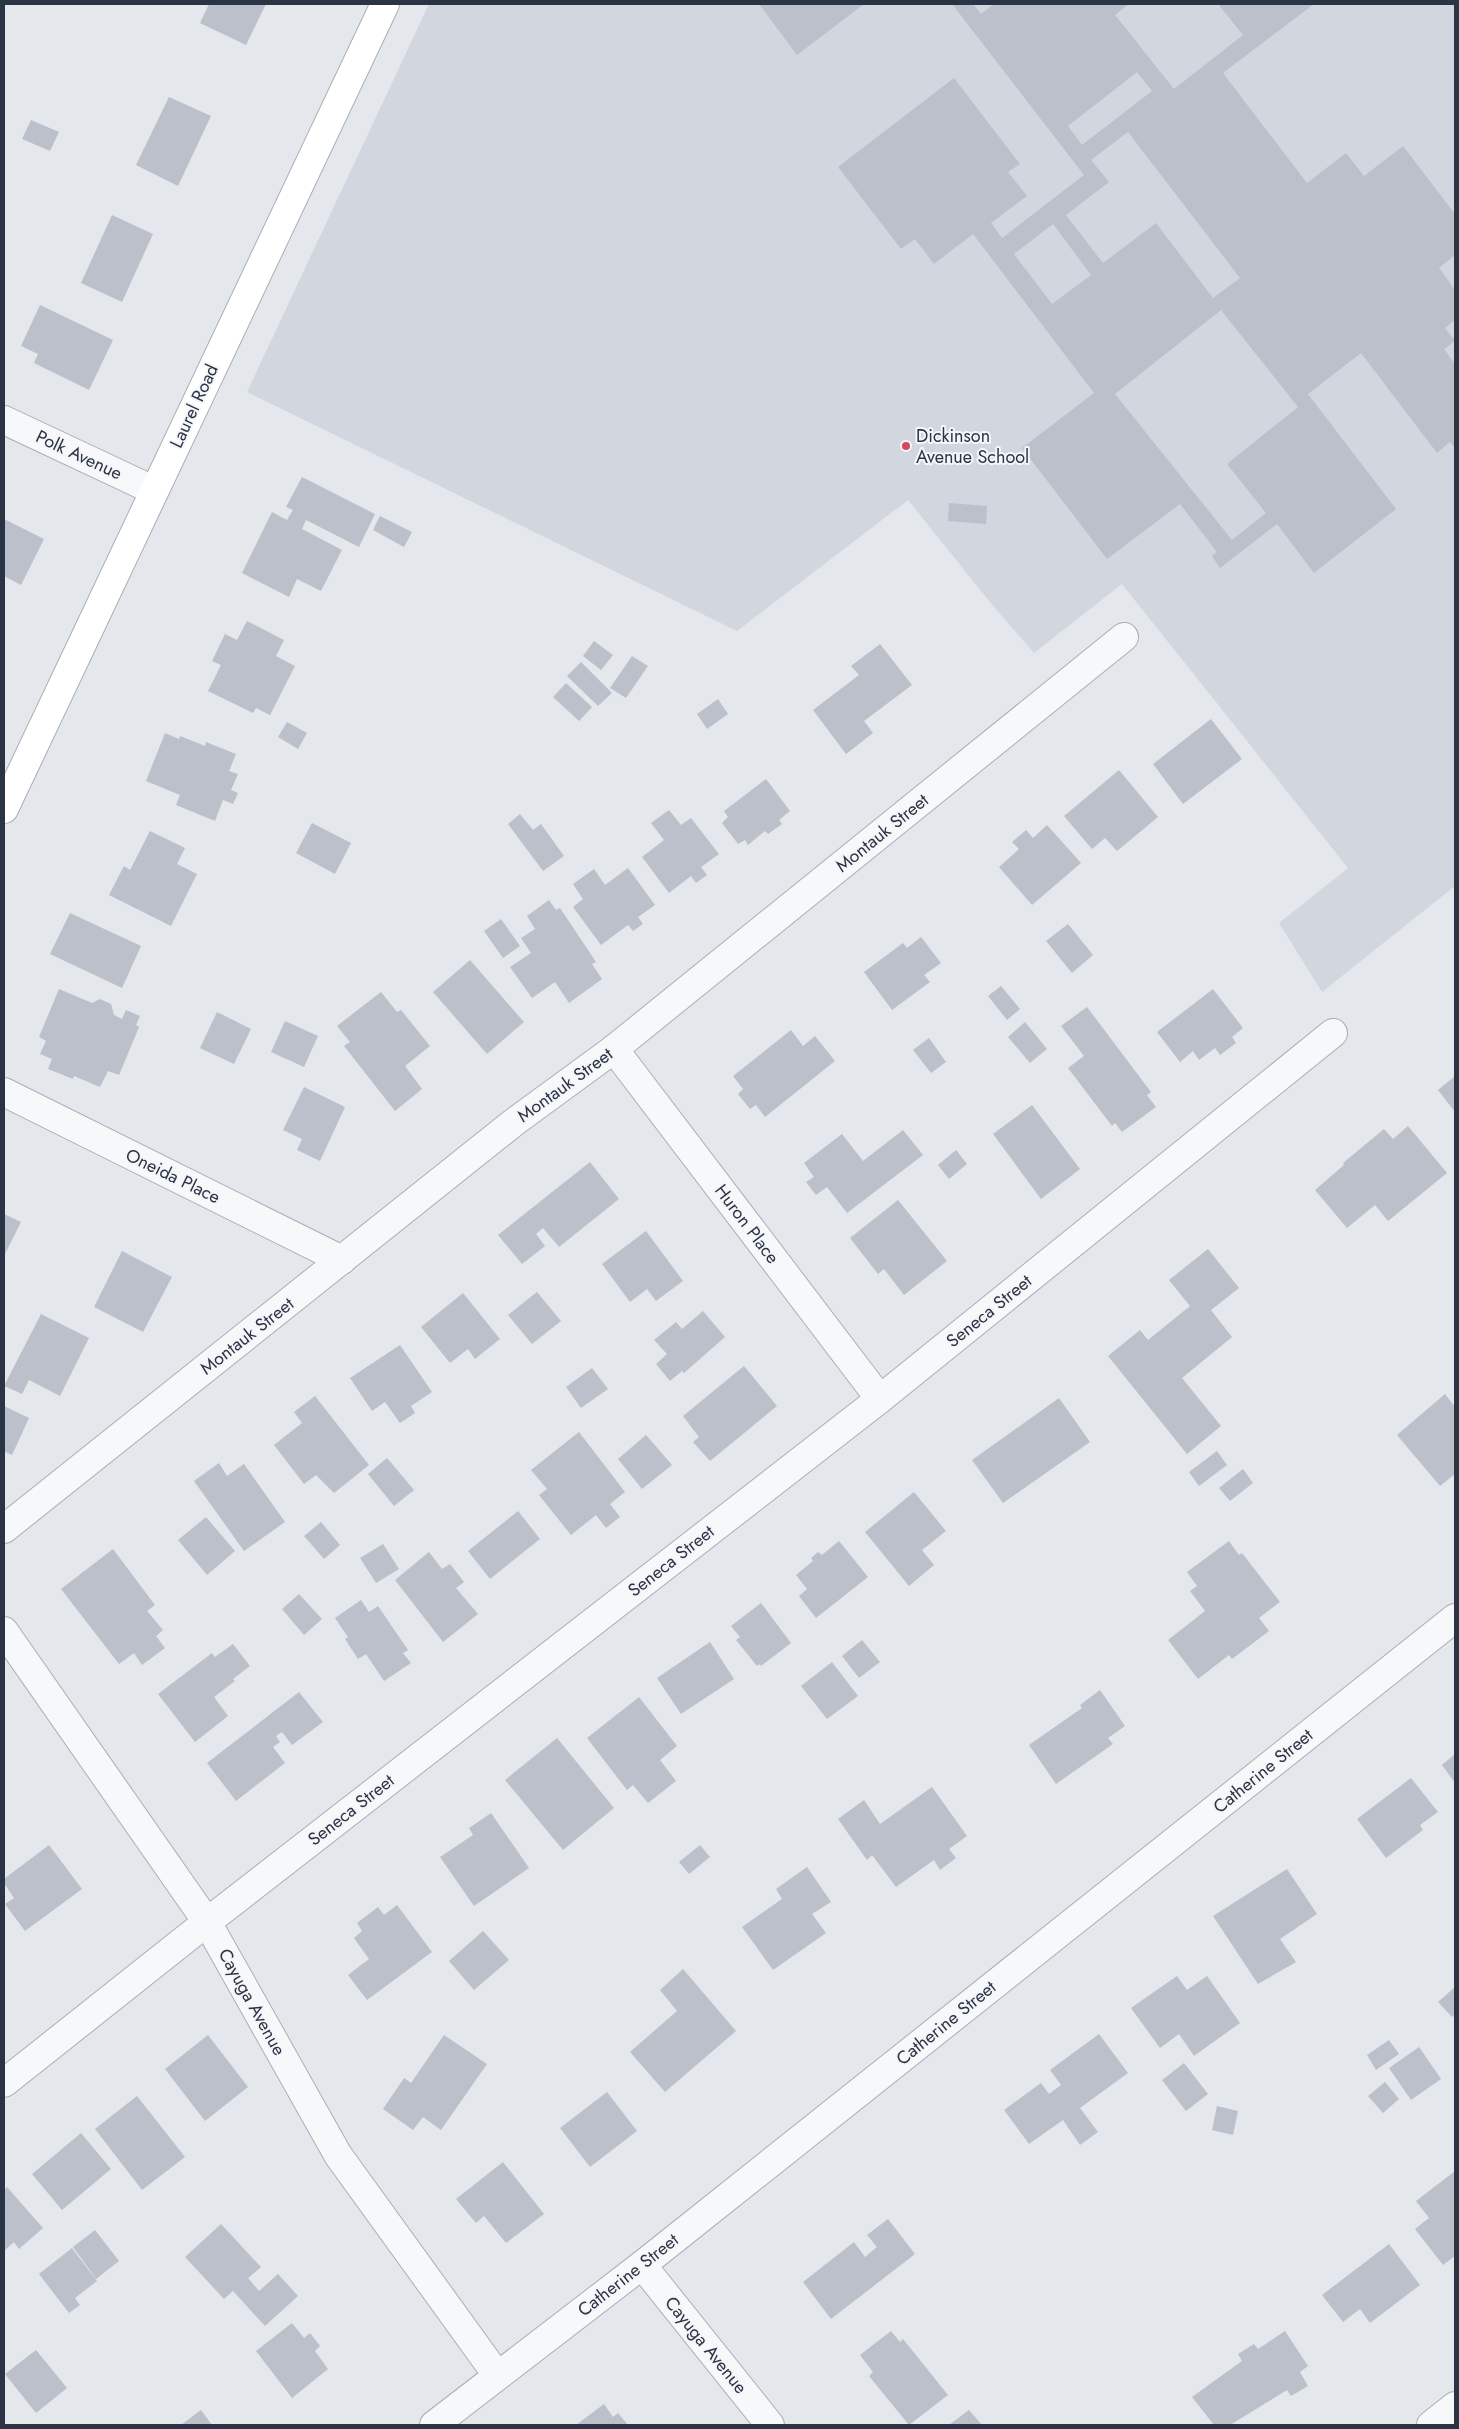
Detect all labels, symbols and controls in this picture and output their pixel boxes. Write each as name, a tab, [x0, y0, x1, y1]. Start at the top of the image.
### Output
street label: Laurel Road	[163, 360, 225, 452]
place label: Dickinson Avenue School	[916, 423, 1029, 470]
street label: Polk Avenue	[32, 424, 126, 486]
marker: Dickinson Avenue School	[900, 440, 912, 452]
street label: Montauk Street	[830, 787, 934, 879]
street label: Montauk Street	[512, 1041, 619, 1129]
street label: Oneida Place	[121, 1142, 225, 1210]
street label: Huron Place	[709, 1179, 785, 1269]
street label: Seneca Street	[941, 1268, 1038, 1354]
street label: Montauk Street	[195, 1291, 300, 1381]
street label: Seneca Street	[622, 1518, 720, 1603]
street label: Catherine Street	[1207, 1722, 1319, 1819]
street label: Seneca Street	[302, 1767, 400, 1852]
street label: Cayuga Avenue	[212, 1944, 292, 2060]
street label: Catherine Street	[890, 1974, 1002, 2071]
street label: Catherine Street	[572, 2227, 685, 2323]
street label: Cayuga Avenue	[659, 2291, 753, 2399]

